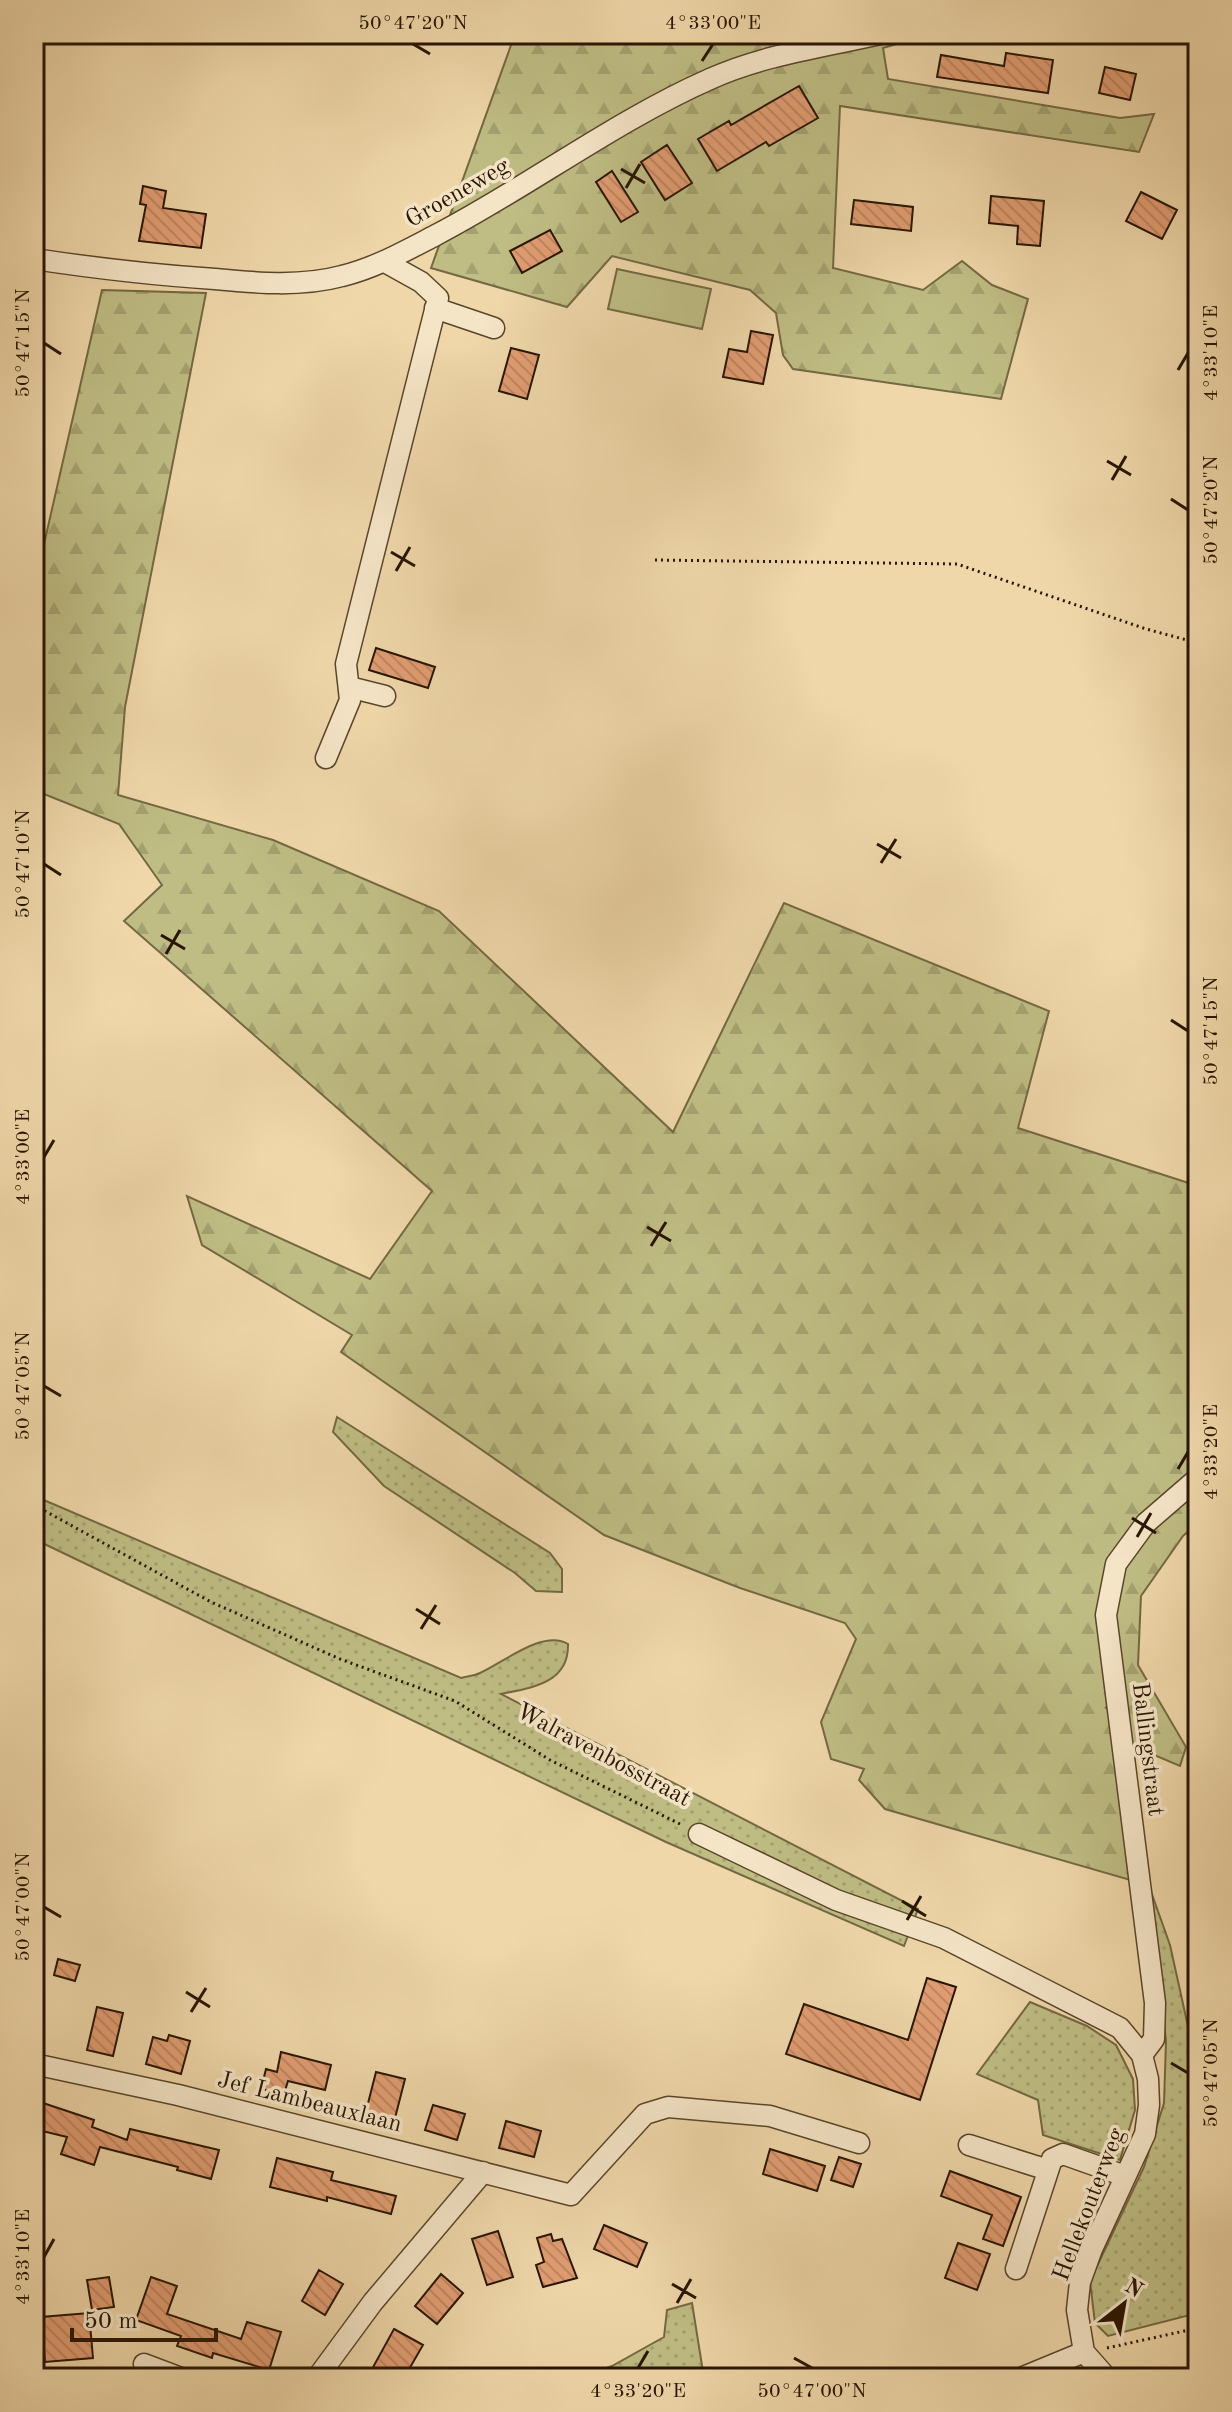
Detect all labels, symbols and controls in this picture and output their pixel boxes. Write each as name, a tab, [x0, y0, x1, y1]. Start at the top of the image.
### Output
text: 50°47'20"N	[358, 14, 468, 34]
text: 4°33'00"E	[665, 14, 761, 34]
street label: Groeneweg	[402, 154, 514, 233]
text: 50°47'15"N	[14, 288, 34, 398]
text: 4°33'10"E	[1202, 305, 1222, 401]
text: 50°47'20"N	[1202, 455, 1222, 565]
text: 50°47'10"N	[14, 809, 34, 919]
text: 50°47'15"N	[1202, 976, 1222, 1086]
text: 4°33'00"E	[14, 1109, 34, 1205]
text: 50°47'05"N	[14, 1331, 34, 1441]
text: 4°33'20"E	[1202, 1404, 1222, 1500]
street label: Ballingstraat	[1127, 1681, 1167, 1817]
street label: Walravenbosstraat	[512, 1700, 694, 1812]
text: 50°47'00"N	[14, 1852, 34, 1962]
text: 50°47'05"N	[1202, 2018, 1222, 2128]
street label: Jef Lambeauxlaan	[215, 2068, 404, 2137]
street label: Hellekouterweg	[1050, 2125, 1130, 2285]
text: 4°33'10"E	[14, 2209, 34, 2305]
north arrow	[1084, 2264, 1164, 2344]
text: N	[1120, 2275, 1146, 2302]
scale bar	[72, 2292, 216, 2342]
text: 50 m	[84, 2310, 138, 2334]
text: 4°33'20"E	[590, 2382, 686, 2402]
text: 50°47'00"N	[757, 2382, 867, 2402]

